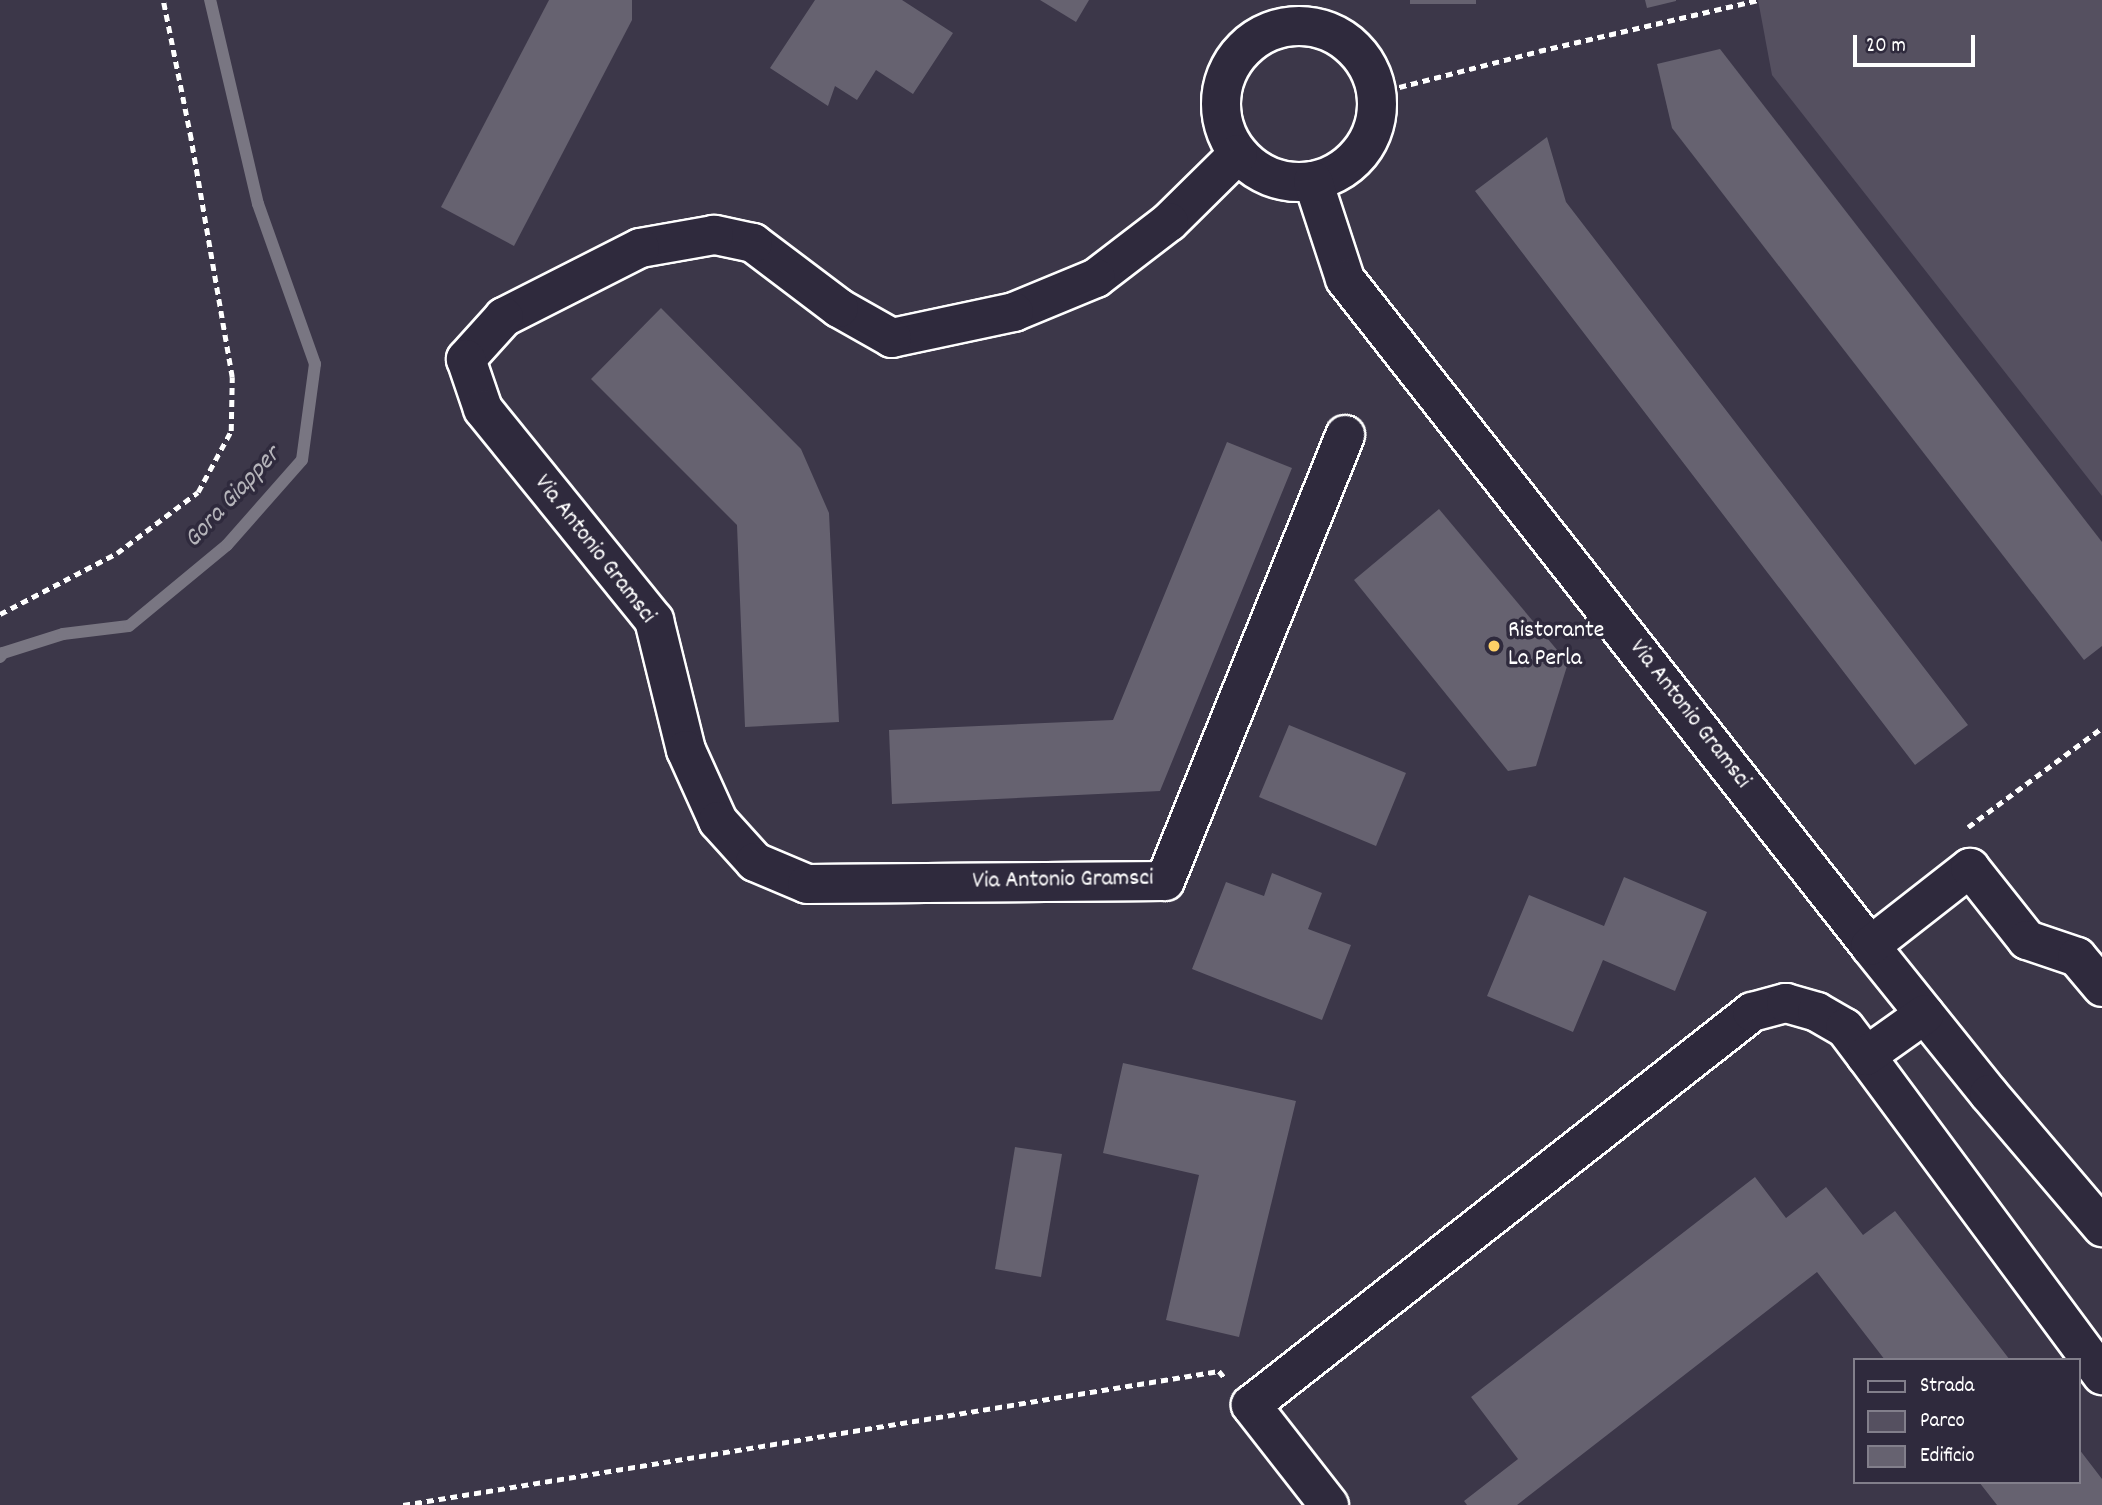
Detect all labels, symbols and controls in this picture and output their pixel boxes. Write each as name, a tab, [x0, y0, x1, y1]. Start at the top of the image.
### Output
scale bar	[1857, 21, 1980, 65]
text: 20 m	[1866, 32, 1906, 62]
water label: Gora Giapper	[178, 441, 288, 555]
street label: Via Antonio Gramsci	[527, 470, 661, 630]
place label: Ristorante La Perla	[1508, 618, 1604, 674]
street label: Via Antonio Gramsci	[1622, 635, 1756, 795]
marker: Ristorante La Perla	[1486, 638, 1502, 654]
street label: Via Antonio Gramsci	[972, 865, 1154, 897]
legend	[1854, 1358, 2081, 1484]
text: Strada	[1920, 1372, 1974, 1402]
text: Parco	[1920, 1407, 1965, 1437]
text: Edificio	[1920, 1442, 1975, 1472]

